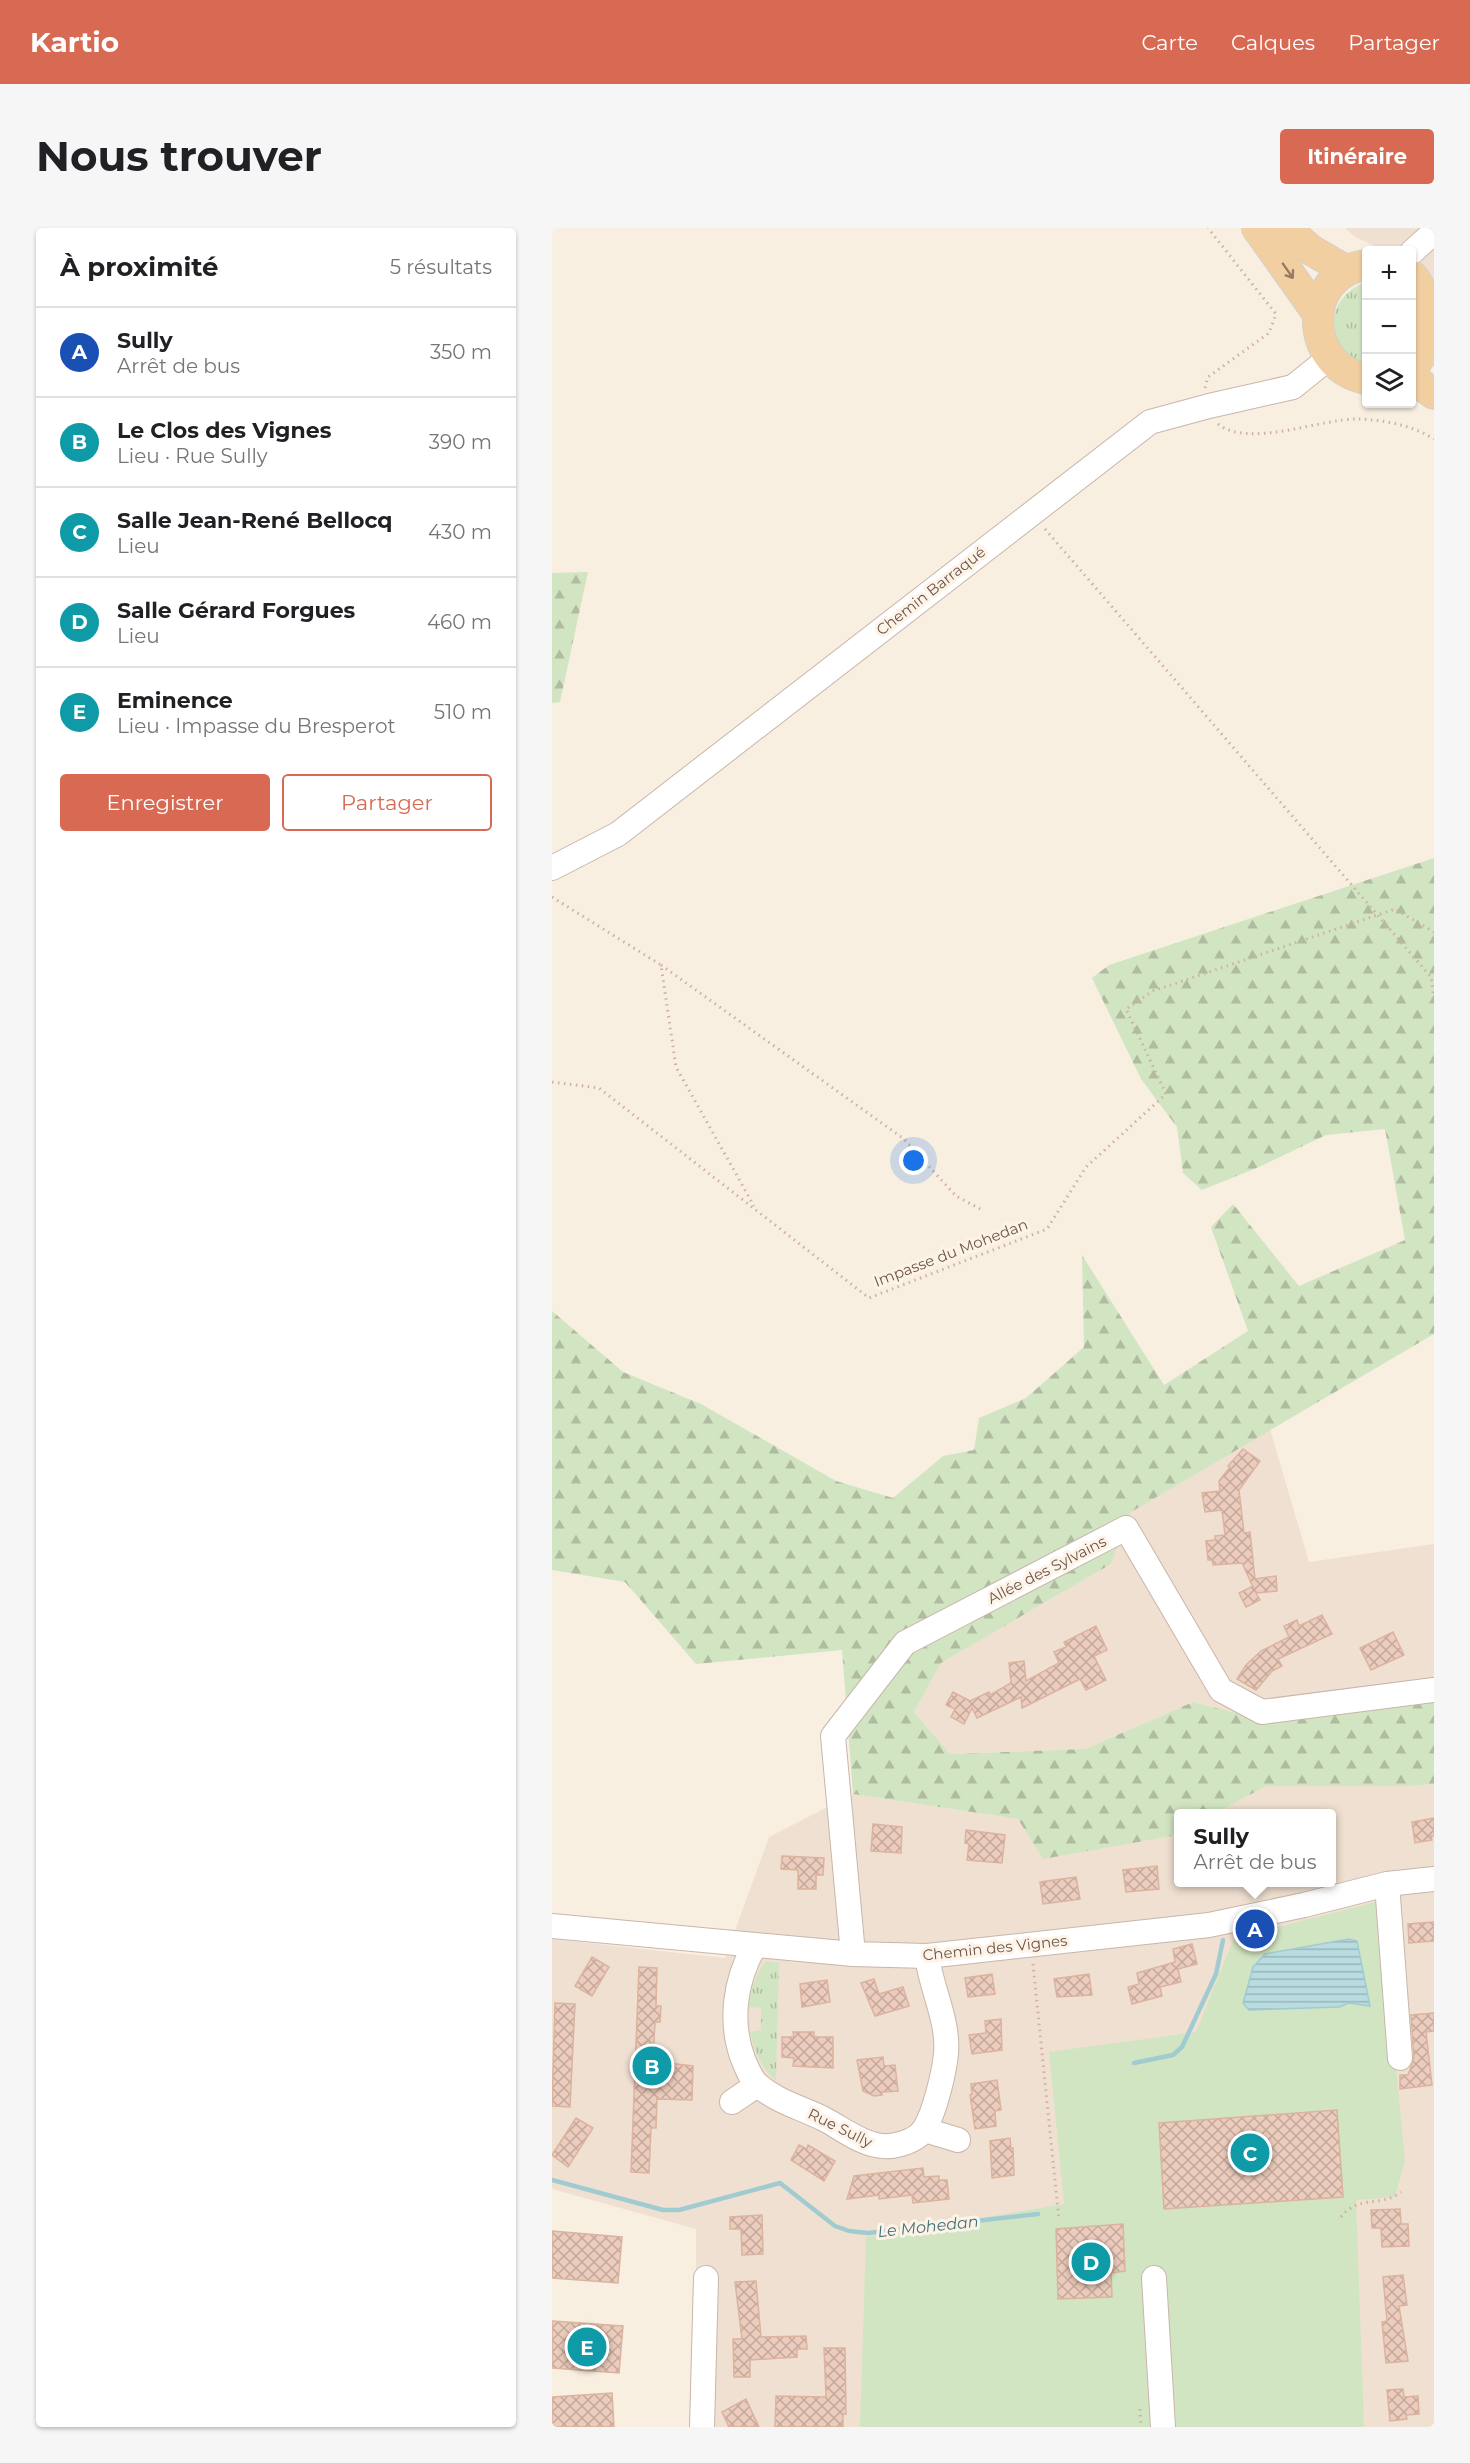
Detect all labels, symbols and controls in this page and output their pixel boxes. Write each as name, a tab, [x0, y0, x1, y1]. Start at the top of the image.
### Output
text: Kartio	[30, 25, 119, 59]
text: Carte	[1141, 30, 1198, 55]
text: Calques	[1231, 30, 1315, 55]
text: Partager	[1348, 30, 1440, 55]
button: Itinéraire	[1280, 129, 1434, 184]
text: Nous trouver	[36, 130, 322, 182]
map controls	[1362, 246, 1416, 408]
button: +	[1362, 246, 1416, 300]
text: À proximité	[60, 251, 219, 283]
text: 5 résultats	[390, 255, 492, 279]
one-way arrow	[1281, 263, 1294, 279]
button: −	[1362, 300, 1416, 354]
text: Sully	[117, 327, 173, 354]
text: A	[72, 340, 87, 364]
text: 350 m	[430, 340, 492, 364]
text: Arrêt de bus	[117, 354, 240, 378]
button: layers	[1362, 354, 1416, 408]
text: Le Clos des Vignes	[117, 417, 331, 444]
text: B	[72, 430, 87, 454]
text: 390 m	[429, 430, 492, 454]
text: Lieu · Rue Sully	[117, 444, 268, 468]
text: Salle Jean-René Bellocq	[117, 507, 393, 534]
text: C	[72, 520, 87, 544]
text: 430 m	[428, 520, 492, 544]
text: Lieu	[117, 534, 160, 558]
street label: Chemin Barraqué	[872, 542, 989, 639]
text: Salle Gérard Forgues	[117, 597, 355, 624]
text: D	[71, 610, 88, 634]
text: 460 m	[427, 610, 492, 634]
text: Lieu	[117, 624, 160, 648]
text: Eminence	[117, 687, 233, 714]
text: E	[73, 700, 86, 724]
text: 510 m	[434, 700, 492, 724]
text: Lieu · Impasse du Bresperot	[117, 714, 396, 738]
button: Enregistrer	[60, 774, 270, 831]
button: Partager	[282, 774, 492, 831]
your location	[899, 1146, 928, 1175]
street label: Impasse du Mohedan	[871, 1214, 1030, 1291]
street label: Allée des Sylvains	[984, 1531, 1109, 1608]
popup	[1174, 1809, 1336, 1887]
text: Sully	[1193, 1823, 1249, 1850]
text: Arrêt de bus	[1193, 1850, 1317, 1874]
pin: A	[1236, 1906, 1274, 1952]
street label: Chemin des Vignes	[922, 1930, 1068, 1965]
pin: B	[632, 2044, 672, 2088]
street label: Rue Sully	[805, 2104, 876, 2152]
pin: C	[1230, 2130, 1270, 2176]
water label: Le Mohedan	[877, 2212, 980, 2241]
pin: D	[1072, 2240, 1110, 2284]
pin: E	[567, 2324, 606, 2370]

